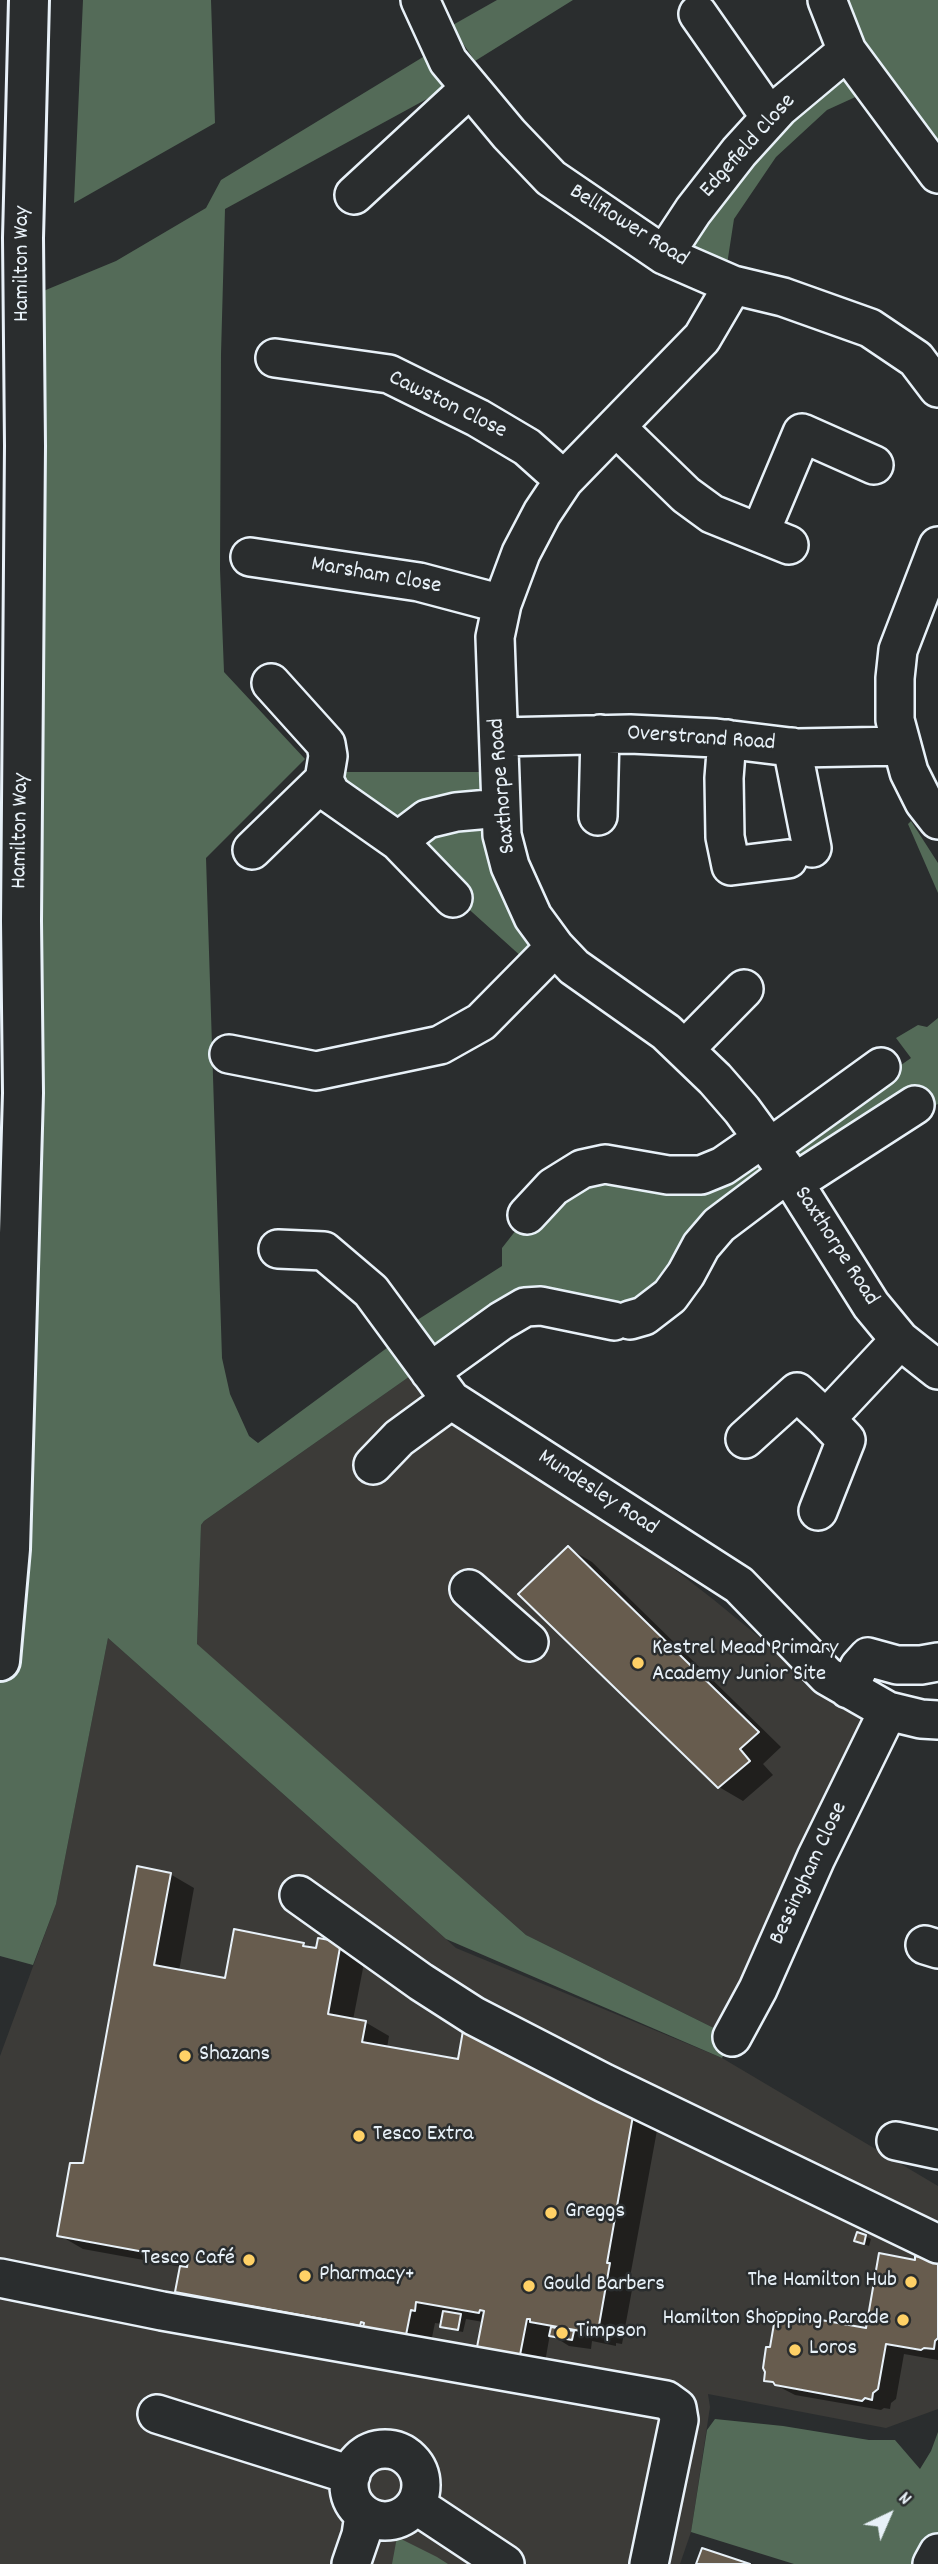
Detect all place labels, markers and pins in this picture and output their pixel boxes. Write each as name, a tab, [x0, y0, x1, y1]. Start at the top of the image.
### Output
place label: Kestrel Mead Primary Academy Junior Site	[652, 1636, 838, 1690]
marker: Kestrel Mead Primary Academy Junior Site	[630, 1655, 646, 1671]
place label: Shazans	[199, 2042, 270, 2070]
marker: Shazans	[177, 2048, 193, 2064]
place label: Tesco Extra	[373, 2122, 474, 2150]
marker: Tesco Extra	[351, 2128, 367, 2144]
place label: Greggs	[565, 2199, 625, 2227]
marker: Greggs	[543, 2205, 559, 2221]
place label: Tesco Café	[141, 2246, 235, 2274]
marker: Tesco Café	[241, 2252, 257, 2268]
place label: Pharmacy+	[319, 2262, 415, 2290]
marker: Pharmacy+	[297, 2268, 313, 2284]
place label: The Hamilton Hub	[748, 2268, 897, 2296]
place label: Gould Barbers	[543, 2272, 665, 2300]
marker: The Hamilton Hub	[903, 2274, 919, 2290]
marker: Gould Barbers	[521, 2278, 537, 2294]
place label: Hamilton Shopping Parade	[663, 2306, 889, 2334]
marker: Hamilton Shopping Parade	[895, 2312, 911, 2328]
place label: Timpson	[576, 2319, 646, 2347]
marker: Timpson	[554, 2325, 570, 2341]
place label: Loros	[809, 2336, 857, 2364]
marker: Loros	[787, 2342, 803, 2358]

